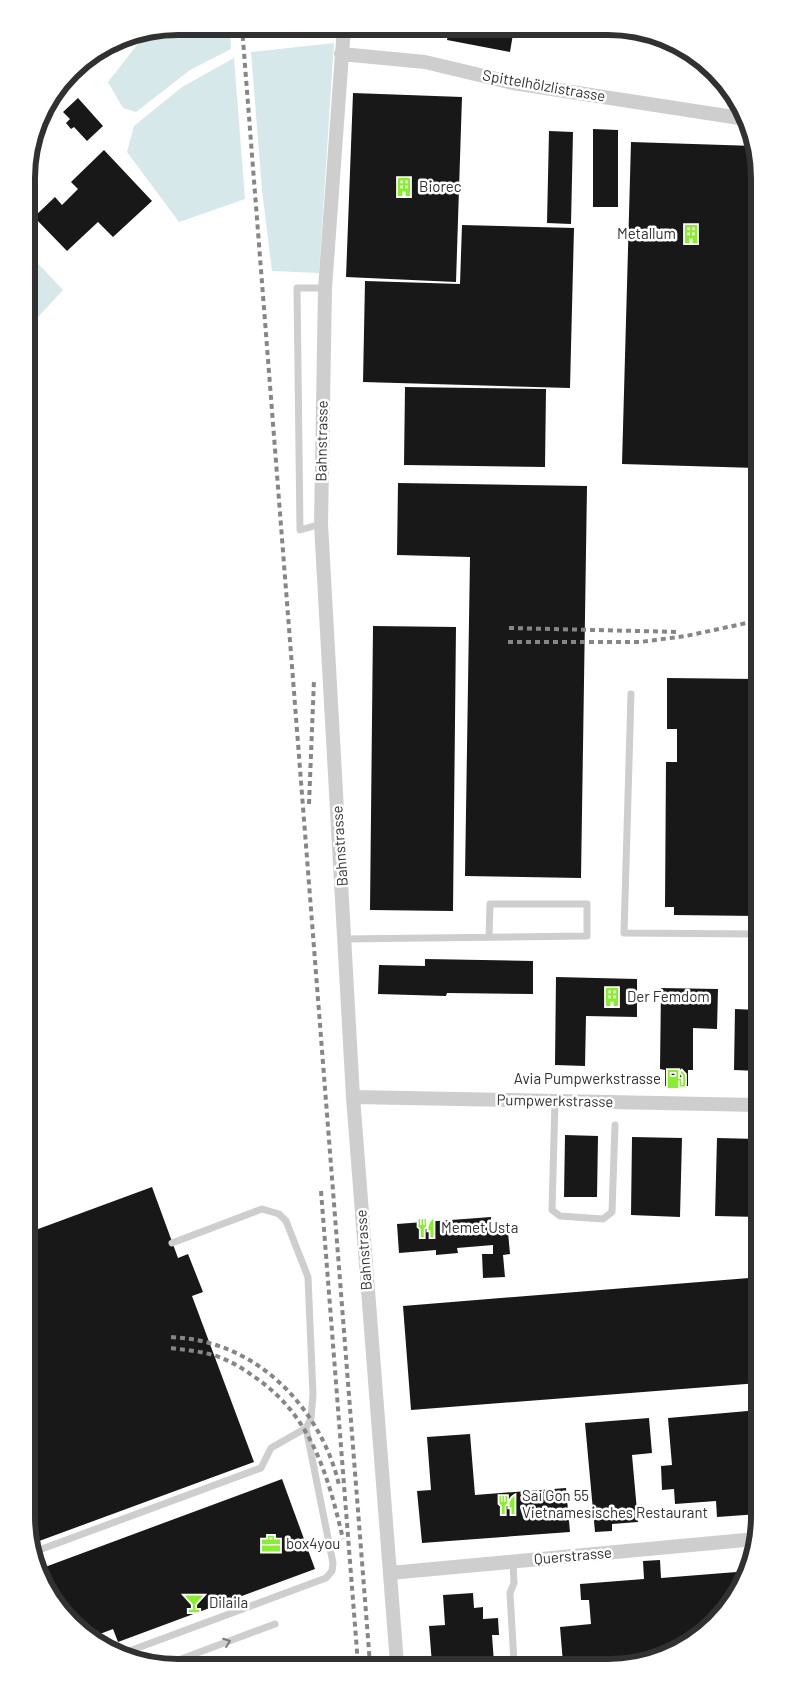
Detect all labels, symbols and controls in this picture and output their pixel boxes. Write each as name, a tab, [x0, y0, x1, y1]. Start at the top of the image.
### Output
street label: Spittelhölzlistrasse	[481, 65, 607, 105]
building icon: Biorec	[393, 176, 415, 198]
place label: Biorec	[419, 177, 462, 195]
building icon: Metallum	[680, 223, 702, 245]
place label: Metallum	[617, 224, 676, 242]
street label: Bahnstrasse	[311, 400, 331, 482]
street label: Bahnstrasse	[327, 805, 351, 887]
building icon: Der Femdom	[601, 986, 623, 1008]
place label: Der Femdom	[627, 987, 710, 1005]
fuel station icon: Avia Pumpwerkstrasse	[665, 1068, 687, 1090]
place label: Avia Pumpwerkstrasse	[514, 1069, 661, 1087]
street label: Pumpwerkstrasse	[496, 1090, 614, 1110]
street label: Bahnstrasse	[351, 1209, 375, 1291]
restaurant icon: Memet Usta	[415, 1217, 437, 1239]
place label: Memet Usta	[441, 1218, 518, 1236]
place label: Sai Gon 55 Vietnamesisches Restaurant	[522, 1486, 708, 1521]
restaurant icon: Sai Gon 55 Vietnamesisches Restaurant	[496, 1494, 518, 1516]
office icon: box4you	[260, 1533, 282, 1555]
place label: box4you	[286, 1534, 340, 1552]
street label: Querstrasse	[533, 1543, 613, 1567]
bar icon: Dilaila	[183, 1592, 205, 1614]
place label: Dilaila	[209, 1593, 248, 1611]
one-way arrow	[222, 1638, 231, 1648]

